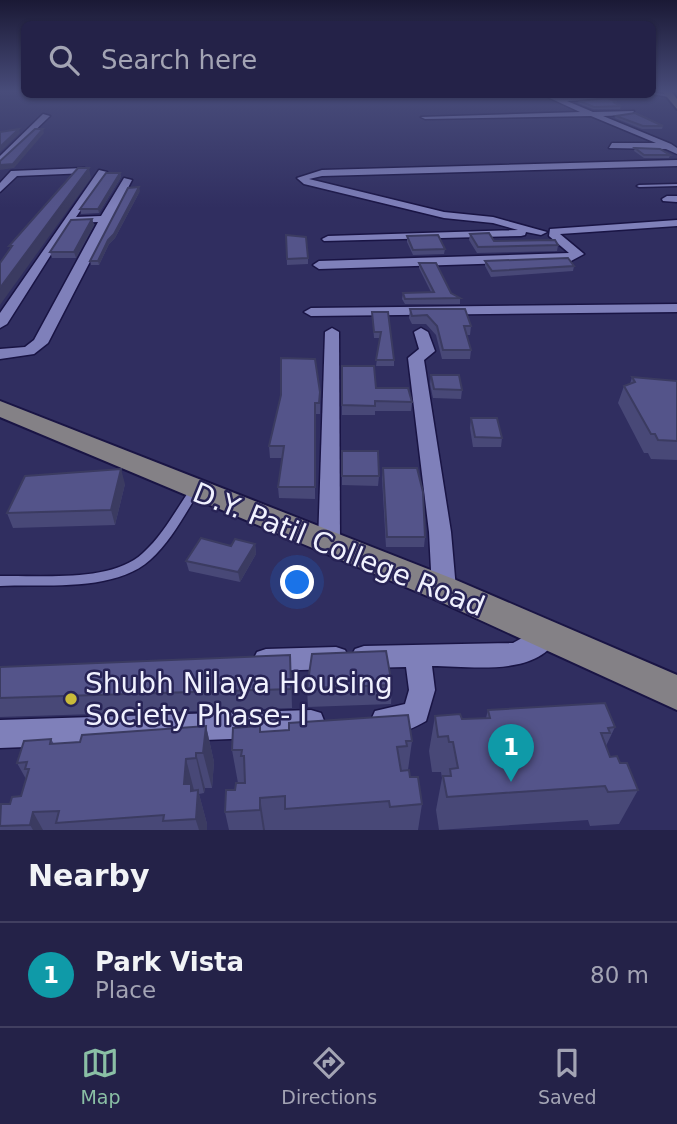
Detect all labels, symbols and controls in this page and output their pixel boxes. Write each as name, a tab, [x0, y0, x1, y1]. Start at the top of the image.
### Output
search box	[21, 21, 656, 98]
icon: search	[45, 41, 83, 79]
text: Search here	[101, 45, 257, 75]
street label: D.Y. Patil College Road	[188, 476, 489, 623]
your location	[280, 565, 314, 599]
place label: Shubh Nilaya Housing Society Phase- I	[85, 667, 393, 732]
marker: Shubh Nilaya Housing Society Phase- I	[63, 691, 79, 707]
pin: 1	[488, 724, 534, 782]
text: Nearby	[28, 858, 150, 893]
text: Park Vista	[95, 947, 244, 977]
text: 1	[43, 962, 59, 988]
text: 80 m	[590, 962, 649, 988]
text: Place	[95, 977, 156, 1003]
tab: Map	[80, 1044, 121, 1108]
tab: Directions	[281, 1044, 377, 1108]
tab: Saved	[538, 1044, 597, 1108]

